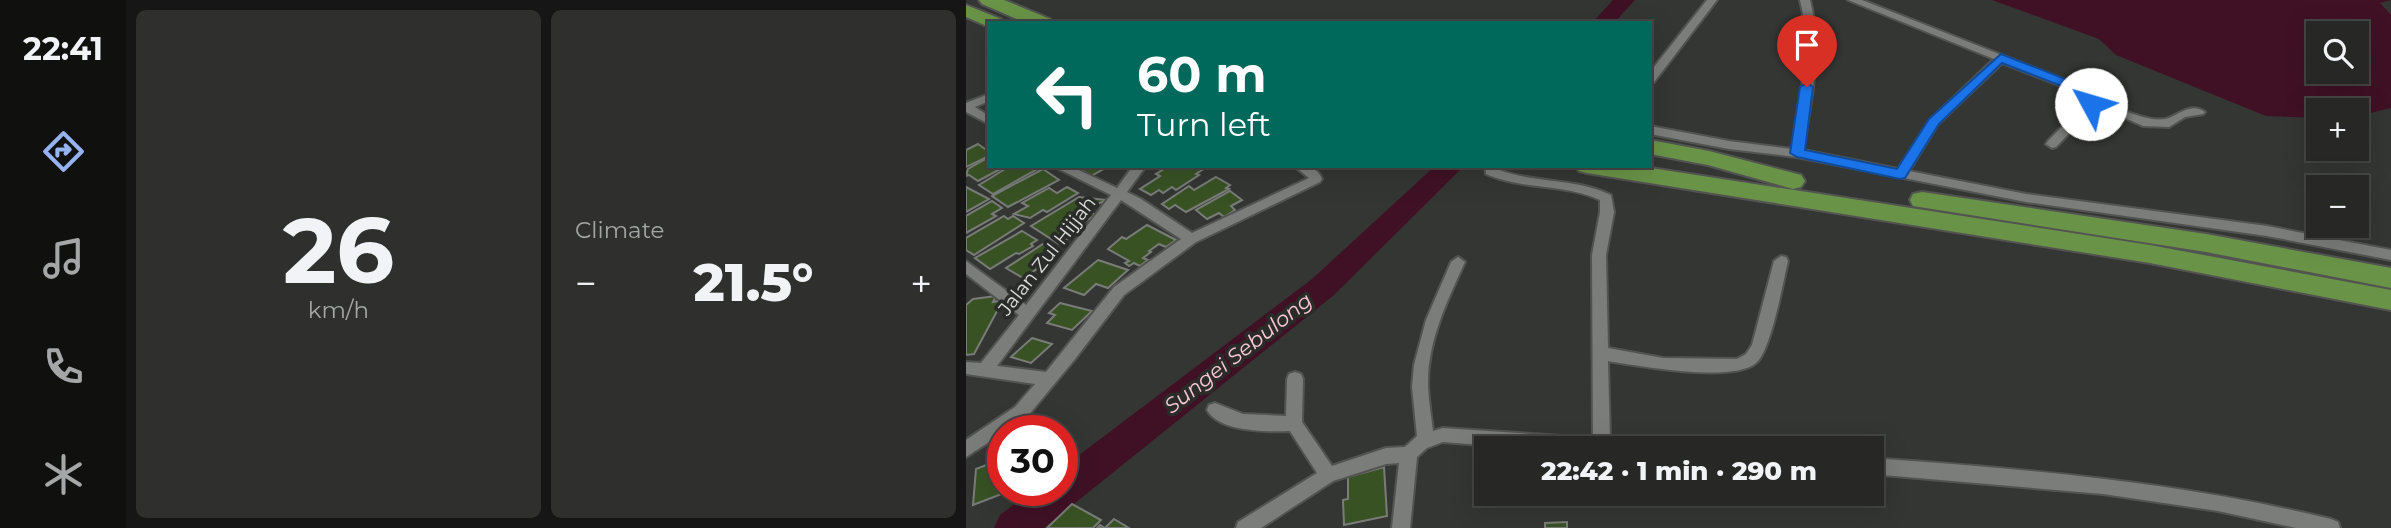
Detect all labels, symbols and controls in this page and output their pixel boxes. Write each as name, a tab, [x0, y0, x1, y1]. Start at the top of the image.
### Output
pin	[1777, 15, 1837, 87]
map controls	[2306, 21, 2369, 238]
button: search	[2306, 21, 2369, 84]
icon: arrive	[1788, 26, 1826, 64]
text: 22:41	[23, 29, 103, 68]
text: 60 m	[1137, 45, 1267, 104]
icon: left	[1022, 49, 1113, 140]
position arrow	[2054, 67, 2128, 141]
button: +	[2306, 98, 2369, 161]
text: Turn left	[1137, 105, 1271, 144]
icon: directions	[39, 127, 88, 176]
button: −	[2306, 175, 2369, 238]
street label: Jalan Zul Hijjah	[993, 192, 1101, 321]
text: 26	[283, 195, 394, 306]
text: Climate	[575, 216, 664, 244]
icon: music	[39, 234, 88, 283]
text: 21.5°	[694, 251, 814, 314]
text: −	[575, 260, 597, 307]
text: +	[910, 260, 932, 307]
water label: Sungei Sebulong	[1159, 287, 1317, 419]
text: km/h	[308, 296, 369, 324]
icon: phone	[39, 342, 88, 391]
speed limit sign: 30	[987, 415, 1078, 506]
icon: climate	[39, 450, 88, 499]
text: 22:42 · 1 min · 290 m	[1541, 455, 1817, 487]

